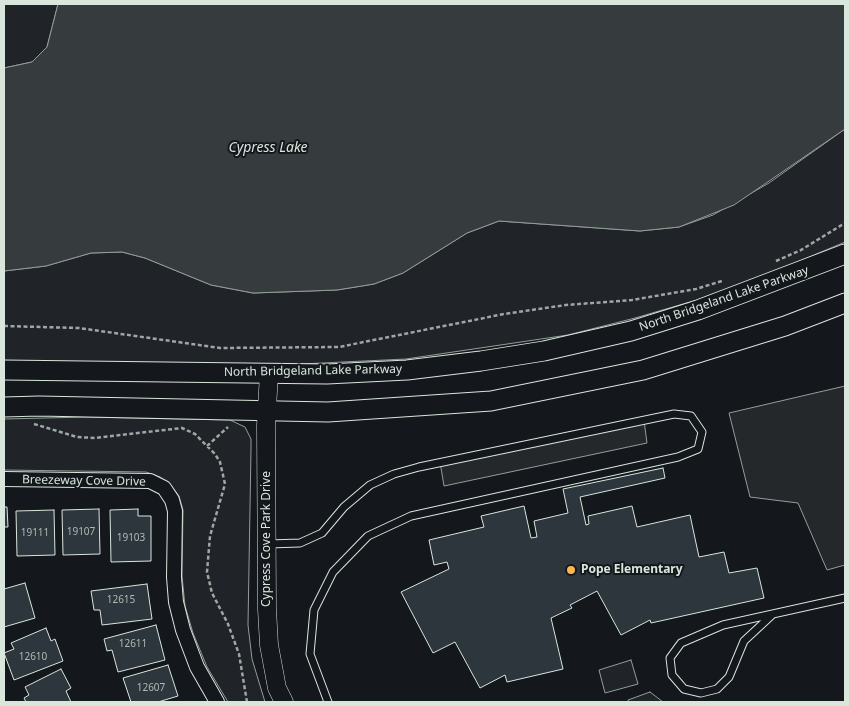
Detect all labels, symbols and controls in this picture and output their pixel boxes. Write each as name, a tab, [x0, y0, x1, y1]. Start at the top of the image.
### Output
water label: Cypress Lake	[228, 140, 308, 156]
street label: North Bridgeland Lake Parkway	[637, 263, 811, 335]
street label: North Bridgeland Lake Parkway	[224, 362, 402, 380]
street label: Cypress Cove Park Drive	[260, 471, 274, 607]
street label: Breezeway Cove Drive	[22, 473, 146, 489]
house number: 19107	[67, 526, 95, 538]
house number: 19111	[21, 527, 49, 539]
house number: 19103	[117, 532, 145, 544]
place label: Pope Elementary	[581, 563, 683, 577]
marker: Pope Elementary	[565, 564, 577, 576]
house number: 12615	[107, 594, 135, 606]
house number: 12611	[119, 638, 147, 650]
house number: 12610	[19, 651, 47, 663]
house number: 12607	[137, 682, 165, 694]

